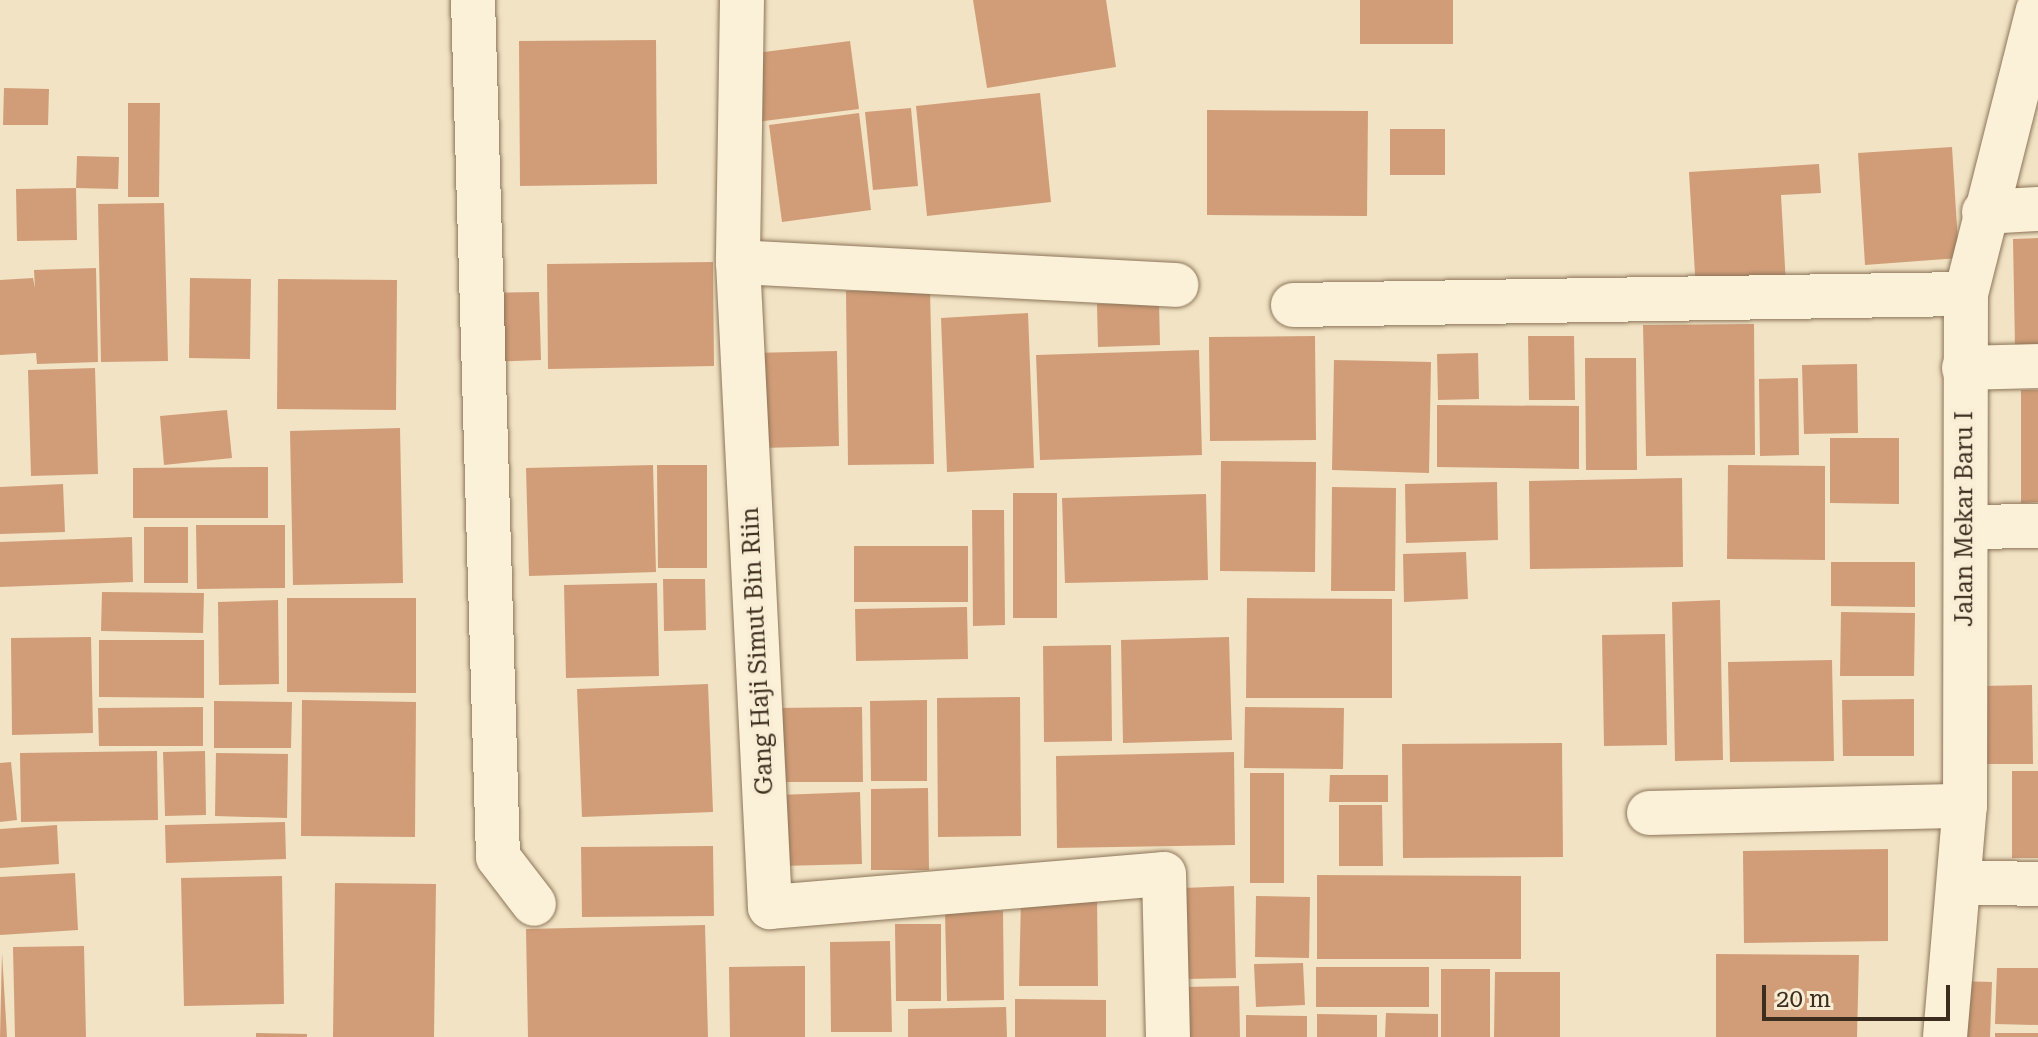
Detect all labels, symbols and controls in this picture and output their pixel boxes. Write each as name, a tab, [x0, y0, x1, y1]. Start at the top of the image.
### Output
street label: Jalan Mekar Baru I	[1951, 411, 1979, 627]
street label: Gang Haji Simut Bin Riin	[736, 507, 780, 795]
scale bar	[1766, 969, 1954, 1019]
text: 20 m	[1776, 985, 1831, 1013]

